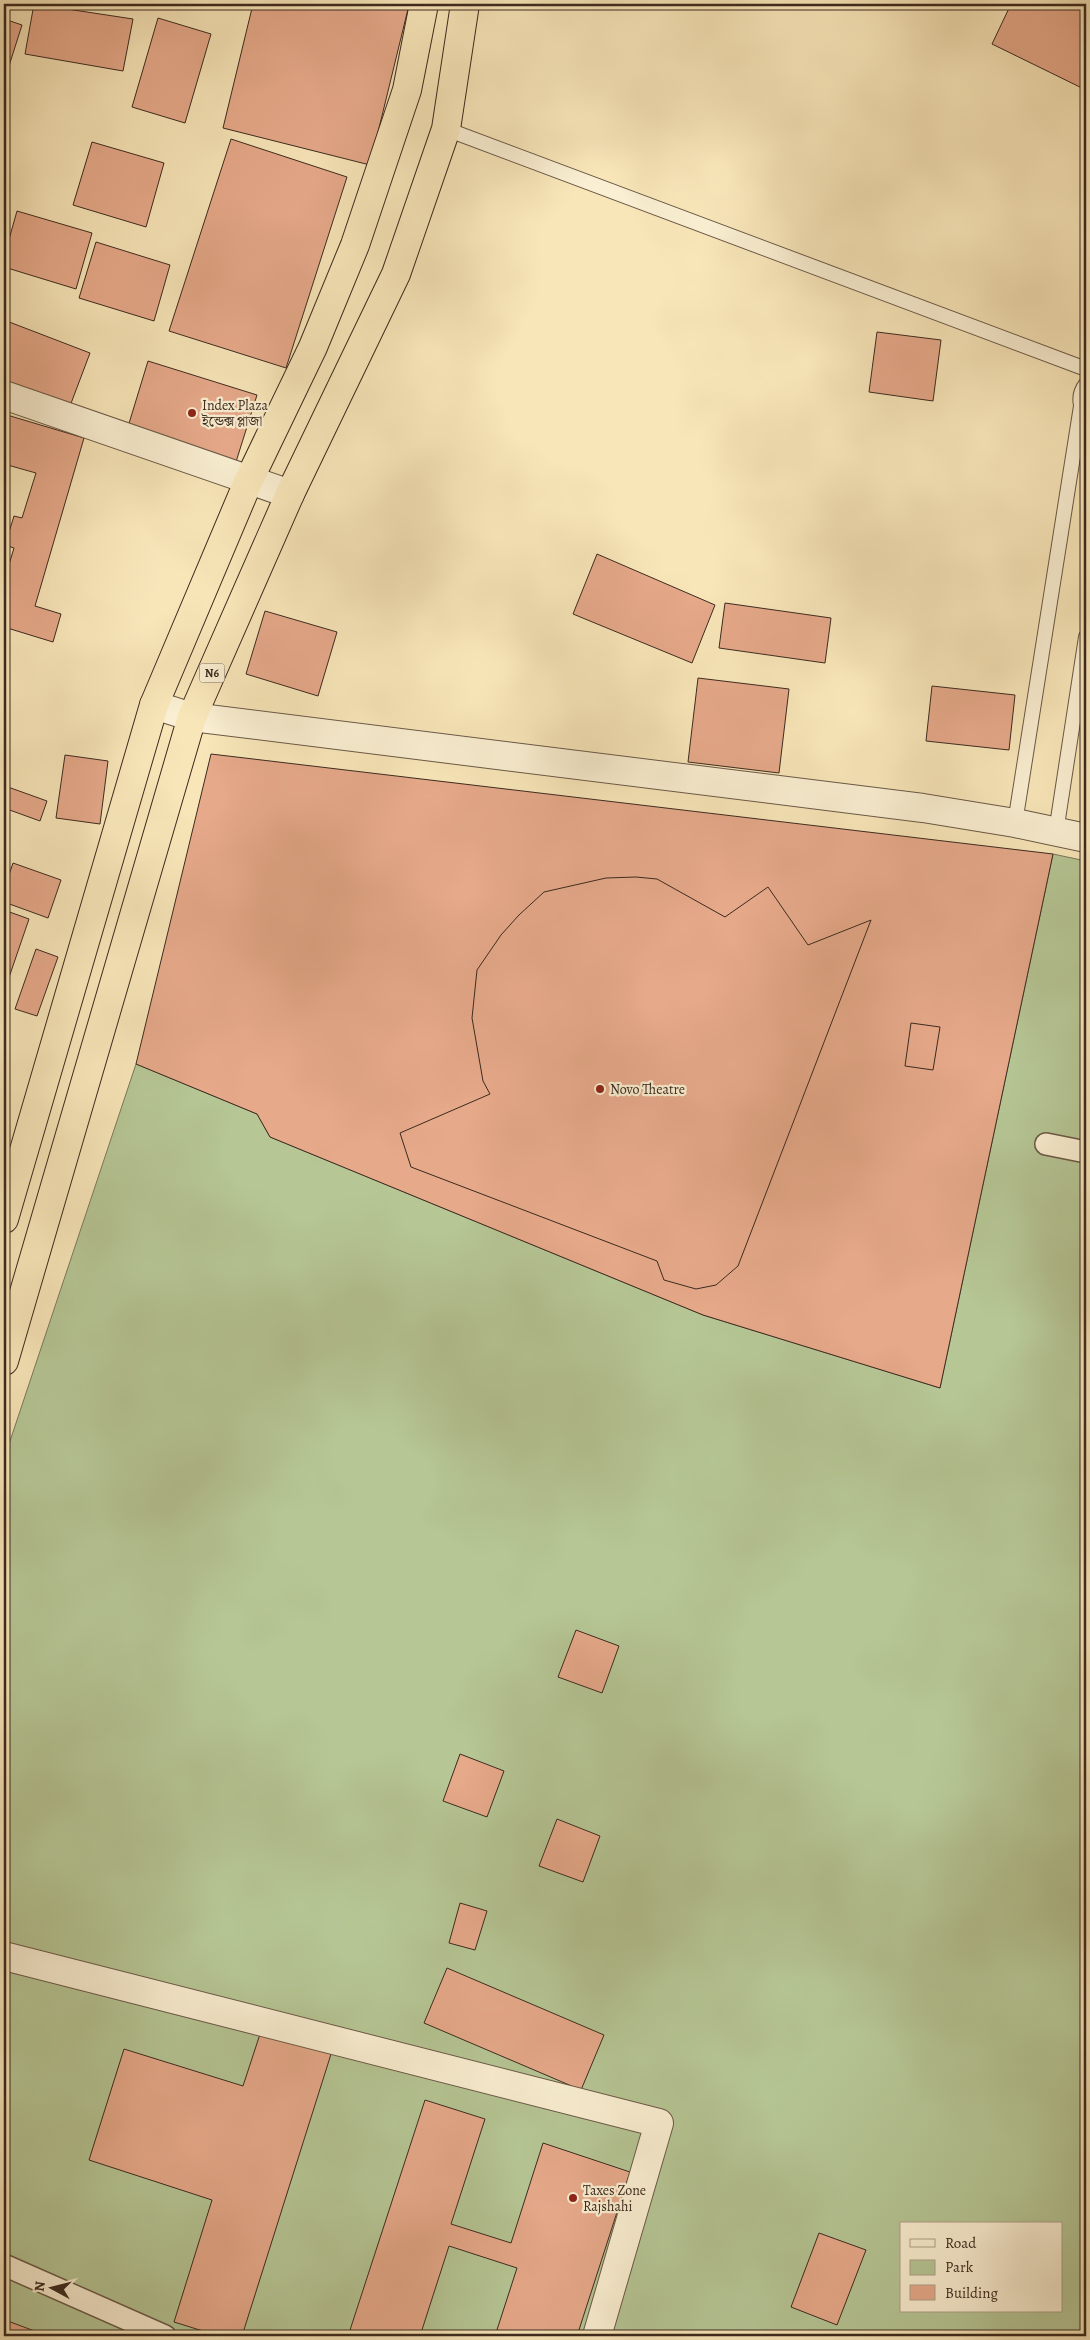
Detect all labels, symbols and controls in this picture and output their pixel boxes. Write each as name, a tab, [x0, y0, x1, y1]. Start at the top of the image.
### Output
place label: Index Plaza ইন্ডেক্স প্লাজা	[201, 396, 269, 431]
marker: Index Plaza ইন্ডেক্স প্লাজা	[186, 407, 198, 419]
road number: N6	[200, 664, 224, 682]
place label: Novo Theatre	[610, 1080, 685, 1099]
marker: Novo Theatre	[594, 1083, 606, 1095]
place label: Taxes Zone Rajshahi	[583, 2181, 646, 2216]
marker: Taxes Zone Rajshahi	[567, 2192, 579, 2204]
legend	[900, 2222, 1062, 2312]
text: Road	[945, 2233, 977, 2253]
text: Park	[945, 2257, 974, 2277]
north arrow	[28, 2262, 78, 2312]
text: N	[30, 2280, 50, 2293]
text: Building	[945, 2283, 998, 2303]

